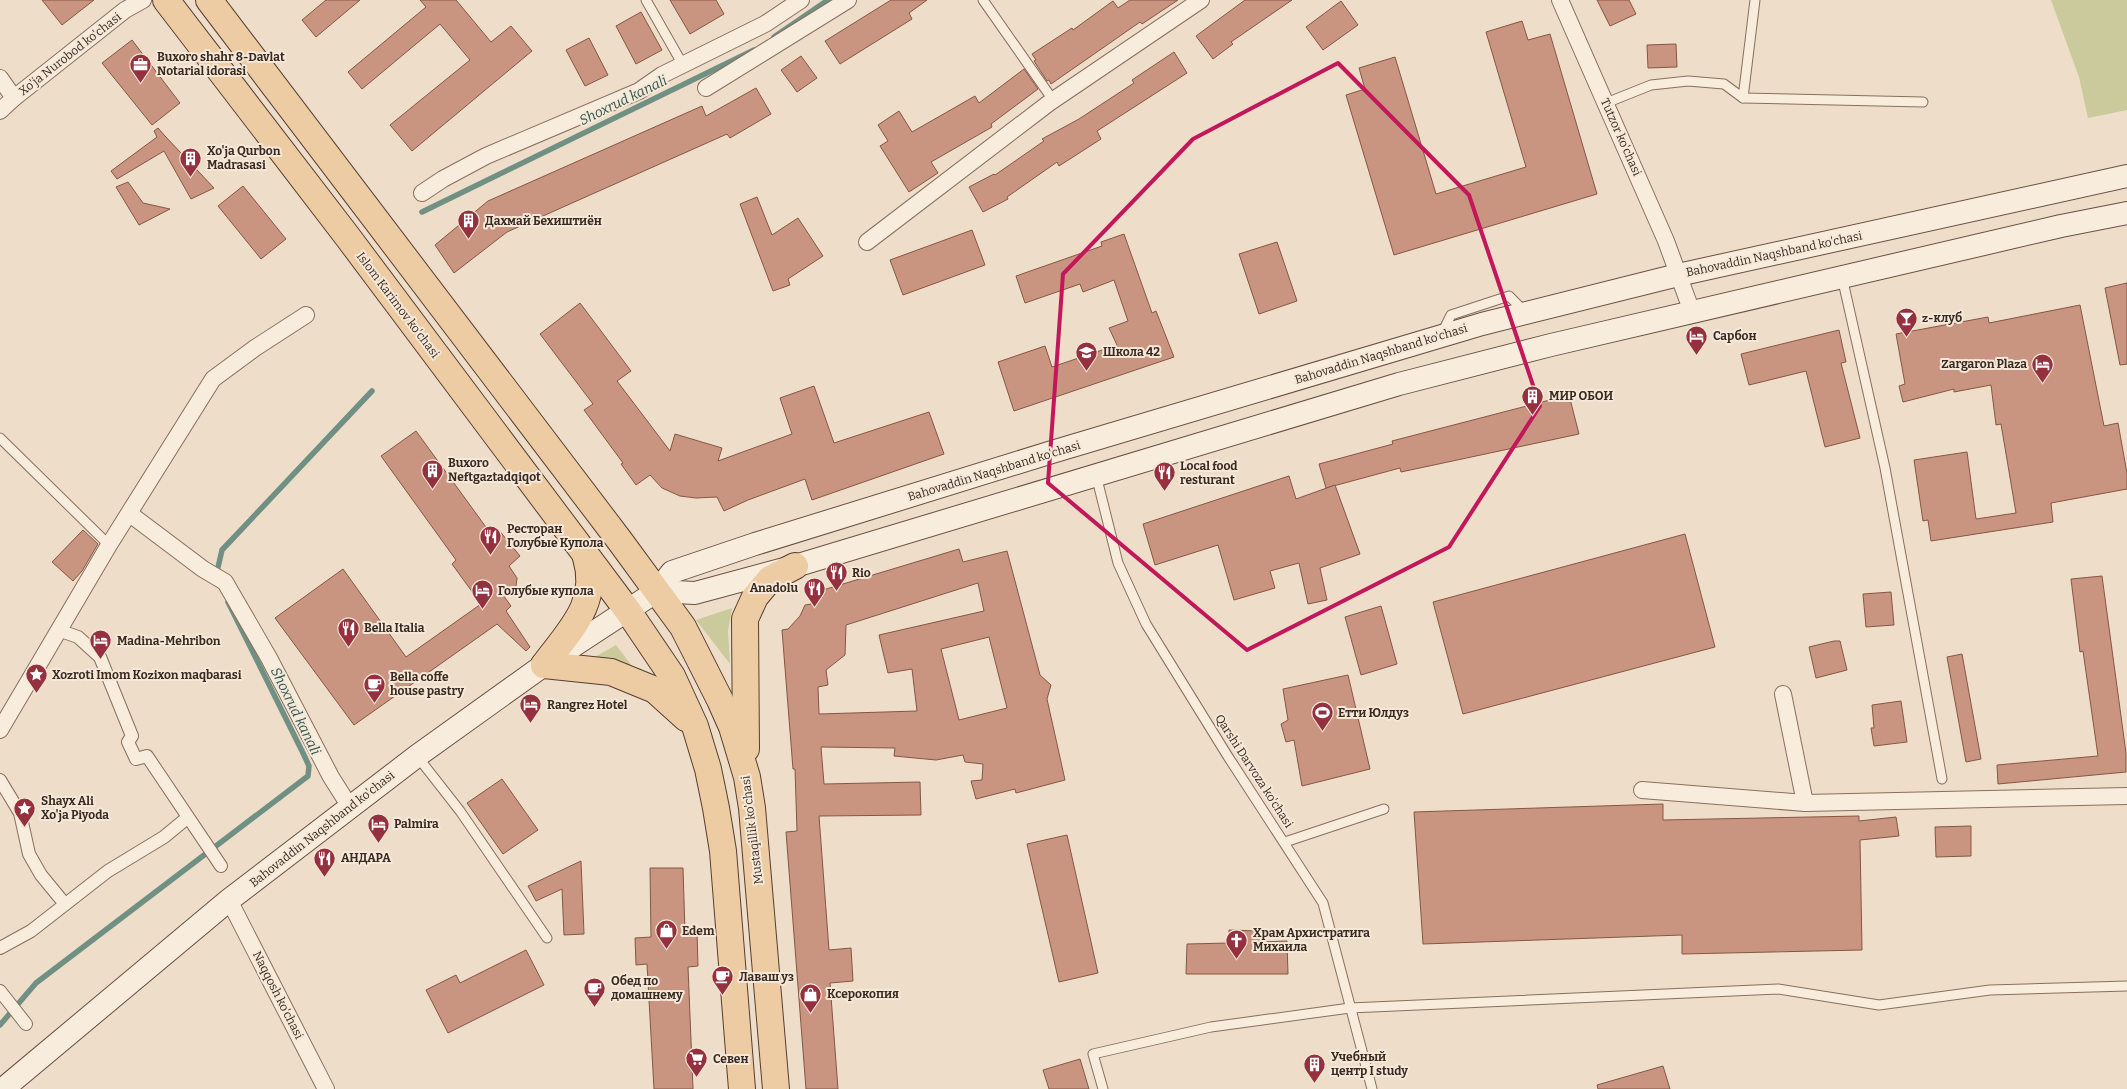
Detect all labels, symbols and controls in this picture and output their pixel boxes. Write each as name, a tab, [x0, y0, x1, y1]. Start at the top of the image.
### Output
street label: Xo'ja Nurobod ko'chasi	[16, 9, 124, 98]
place label: Buxoro shahr 8-Davlat Notarial idorasi	[157, 50, 285, 78]
office icon: Buxoro shahr 8-Davlat Notarial idorasi	[129, 52, 153, 83]
water label: Shoxrud kanali	[577, 72, 670, 129]
street label: Tutzor ko'chasi	[1598, 96, 1645, 178]
place label: Xo'ja Qurbon Madrasasi	[207, 144, 281, 172]
building icon: Xo'ja Qurbon Madrasasi	[179, 146, 203, 177]
building icon: Дахмай Бехиштиён	[457, 209, 481, 240]
place label: Дахмай Бехиштиён	[485, 214, 602, 228]
street label: Bahovaddin Naqshband ko'chasi	[1685, 228, 1864, 280]
street label: Islom Karimov ko'chasi	[354, 249, 443, 361]
bar icon: z-клуб	[1894, 306, 1918, 337]
place label: z-клуб	[1922, 311, 1962, 325]
street label: Bahovaddin Naqshband ko'chasi	[1293, 321, 1469, 387]
hotel icon: Сарбон	[1685, 324, 1709, 355]
place label: Сарбон	[1713, 329, 1757, 343]
school or university icon: Школа 42	[1075, 340, 1099, 371]
place label: Школа 42	[1103, 345, 1160, 359]
hotel icon: Zargaron Plaza	[2031, 352, 2055, 383]
place label: Zargaron Plaza	[1941, 357, 2027, 371]
building icon: МИР ОБОИ	[1521, 384, 1545, 415]
place label: МИР ОБОИ	[1549, 389, 1614, 403]
street label: Bahovaddin Naqshband ko'chasi	[906, 438, 1082, 504]
place label: Buxoro Neftgaztadqiqot	[448, 456, 541, 484]
building icon: Buxoro Neftgaztadqiqot	[420, 458, 444, 489]
place label: Local food resturant	[1180, 459, 1238, 487]
restaurant icon: Local food resturant	[1152, 461, 1176, 492]
place label: Ресторан Голубые Купола	[507, 522, 604, 550]
restaurant icon: Ресторан Голубые Купола	[479, 524, 503, 555]
restaurant icon: Rio	[824, 561, 848, 592]
place label: Rio	[852, 566, 871, 580]
restaurant icon: Anadolu	[802, 576, 826, 607]
hotel icon: Голубые купола	[470, 579, 494, 610]
place label: Anadolu	[750, 581, 798, 595]
place label: Голубые купола	[498, 584, 594, 598]
restaurant icon: Bella Italia	[336, 616, 360, 647]
place label: Bella Italia	[364, 621, 425, 635]
hotel icon: Madina-Mehribon	[89, 629, 113, 660]
place label: Madina-Mehribon	[117, 634, 221, 648]
place icon: Xozroti Imom Kozixon maqbarasi	[24, 663, 48, 694]
water label: Shoxrud kanali	[267, 665, 324, 758]
place label: Xozroti Imom Kozixon maqbarasi	[52, 668, 242, 682]
place label: Bella coffe house pastry	[390, 670, 464, 698]
cafe icon: Bella coffe house pastry	[362, 672, 386, 703]
hotel icon: Rangrez Hotel	[519, 693, 543, 724]
place label: Rangrez Hotel	[547, 698, 628, 712]
sports icon: Етти Юлдуз	[1310, 701, 1334, 732]
place label: Етти Юлдуз	[1338, 706, 1409, 720]
street label: Qarshi Darvoza ko'chasi	[1212, 712, 1296, 831]
street label: Bahovaddin Naqshband ko'chasi	[247, 768, 397, 890]
street label: Mustaqillik ko'chasi	[738, 774, 766, 885]
place label: Shayx Ali Xo'ja Piyoda	[41, 794, 109, 823]
place icon: Shayx Ali Xo'ja Piyoda	[13, 796, 37, 827]
hotel icon: Palmira	[366, 812, 390, 843]
place label: Palmira	[394, 817, 439, 831]
restaurant icon: АНДАРА	[313, 846, 337, 877]
place label: АНДАРА	[341, 851, 391, 865]
shop icon: Edem	[654, 919, 678, 950]
place label: Edem	[682, 924, 715, 938]
place label: Храм Архистратига Михаила	[1253, 926, 1370, 954]
church icon: Храм Архистратига Михаила	[1225, 928, 1249, 959]
street label: Naqqosh ko'chasi	[250, 949, 306, 1042]
cafe icon: Лаваш уз	[711, 965, 735, 996]
place label: Лаваш уз	[739, 970, 794, 984]
place label: Обед по домашнему	[611, 974, 683, 1002]
cafe icon: Обед по домашнему	[583, 976, 607, 1007]
shop icon: Ксерокопия	[799, 982, 823, 1013]
place label: Ксерокопия	[827, 987, 899, 1001]
supermarket icon: Севен	[685, 1047, 709, 1078]
place label: Учебный центр I study	[1331, 1050, 1408, 1078]
place label: Севен	[713, 1052, 749, 1066]
building icon: Учебный центр I study	[1303, 1052, 1327, 1083]

